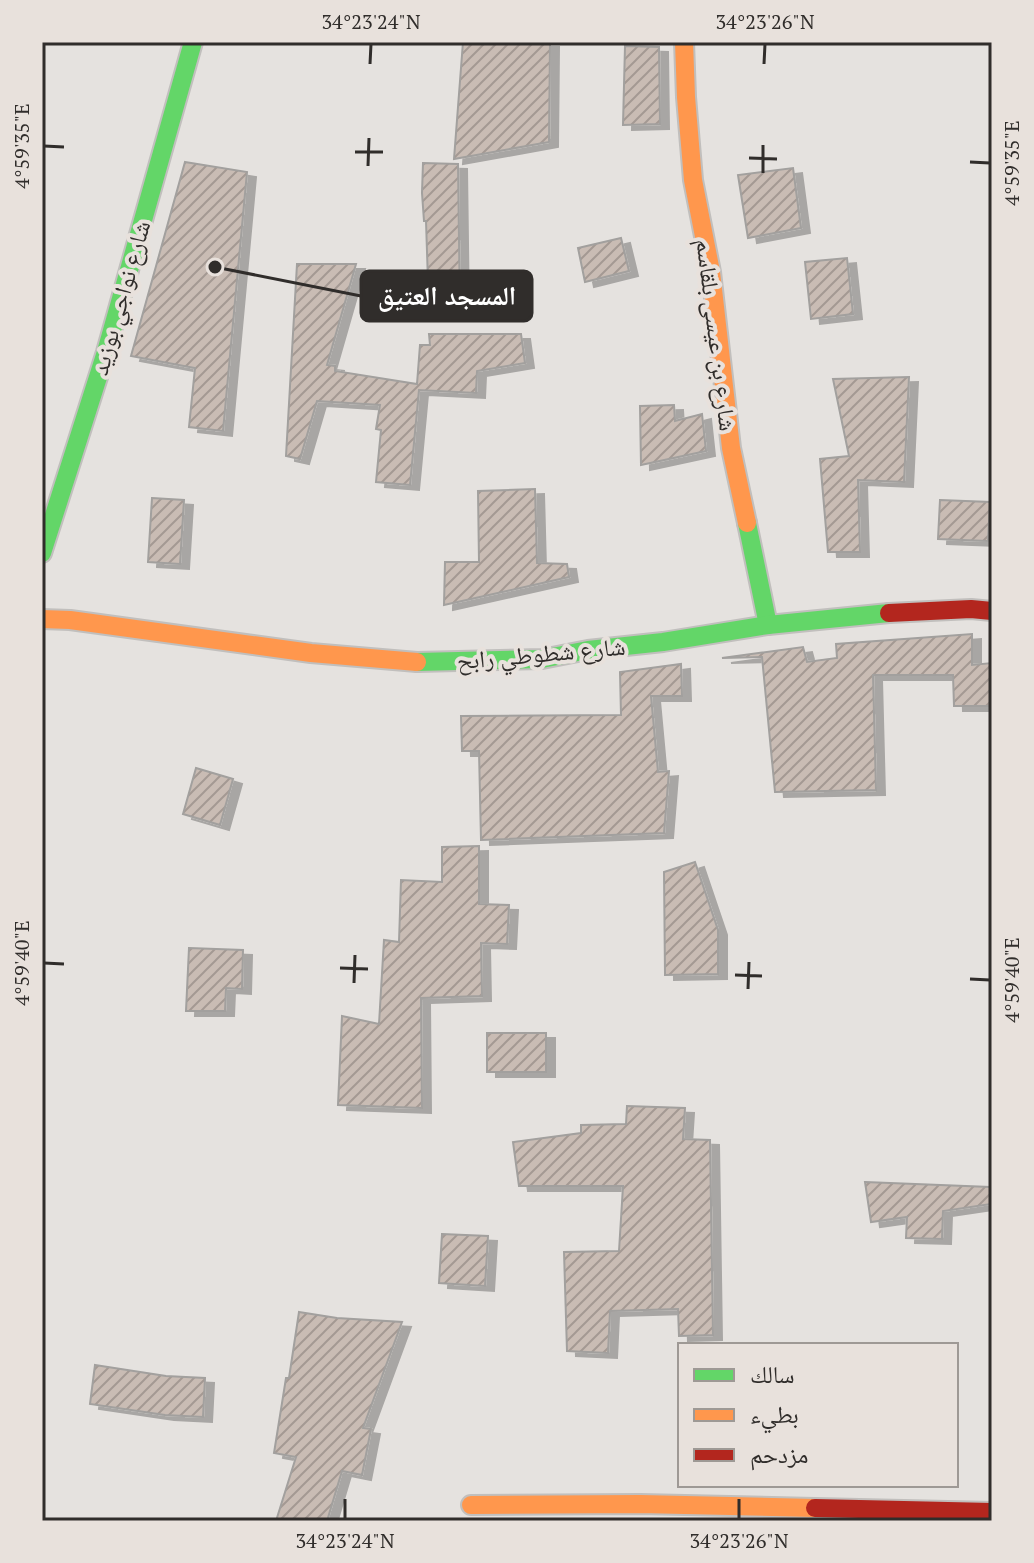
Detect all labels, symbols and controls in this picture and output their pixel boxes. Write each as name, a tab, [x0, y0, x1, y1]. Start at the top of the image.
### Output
text: 34°23'24"N	[321, 8, 421, 35]
text: 34°23'26"N	[715, 8, 815, 35]
text: 4°59'35"E	[8, 103, 35, 189]
text: 4°59'35"E	[998, 120, 1025, 206]
street label: شارع نواجي بوزيد	[83, 217, 161, 380]
street label: شارع بن عيسى بلقاسم	[688, 237, 745, 433]
callout: المسجد العتيق	[361, 271, 532, 321]
text: المسجد العتيق	[378, 278, 516, 312]
street label: شارع شطوطي رابح	[455, 630, 627, 680]
text: 4°59'40"E	[8, 920, 35, 1006]
text: 4°59'40"E	[998, 937, 1025, 1023]
legend	[678, 1343, 958, 1487]
text: سالك	[750, 1358, 795, 1390]
text: بطيء	[750, 1398, 799, 1434]
text: مزدحم	[750, 1438, 809, 1471]
text: 34°23'24"N	[295, 1527, 395, 1554]
text: 34°23'26"N	[689, 1527, 789, 1554]

